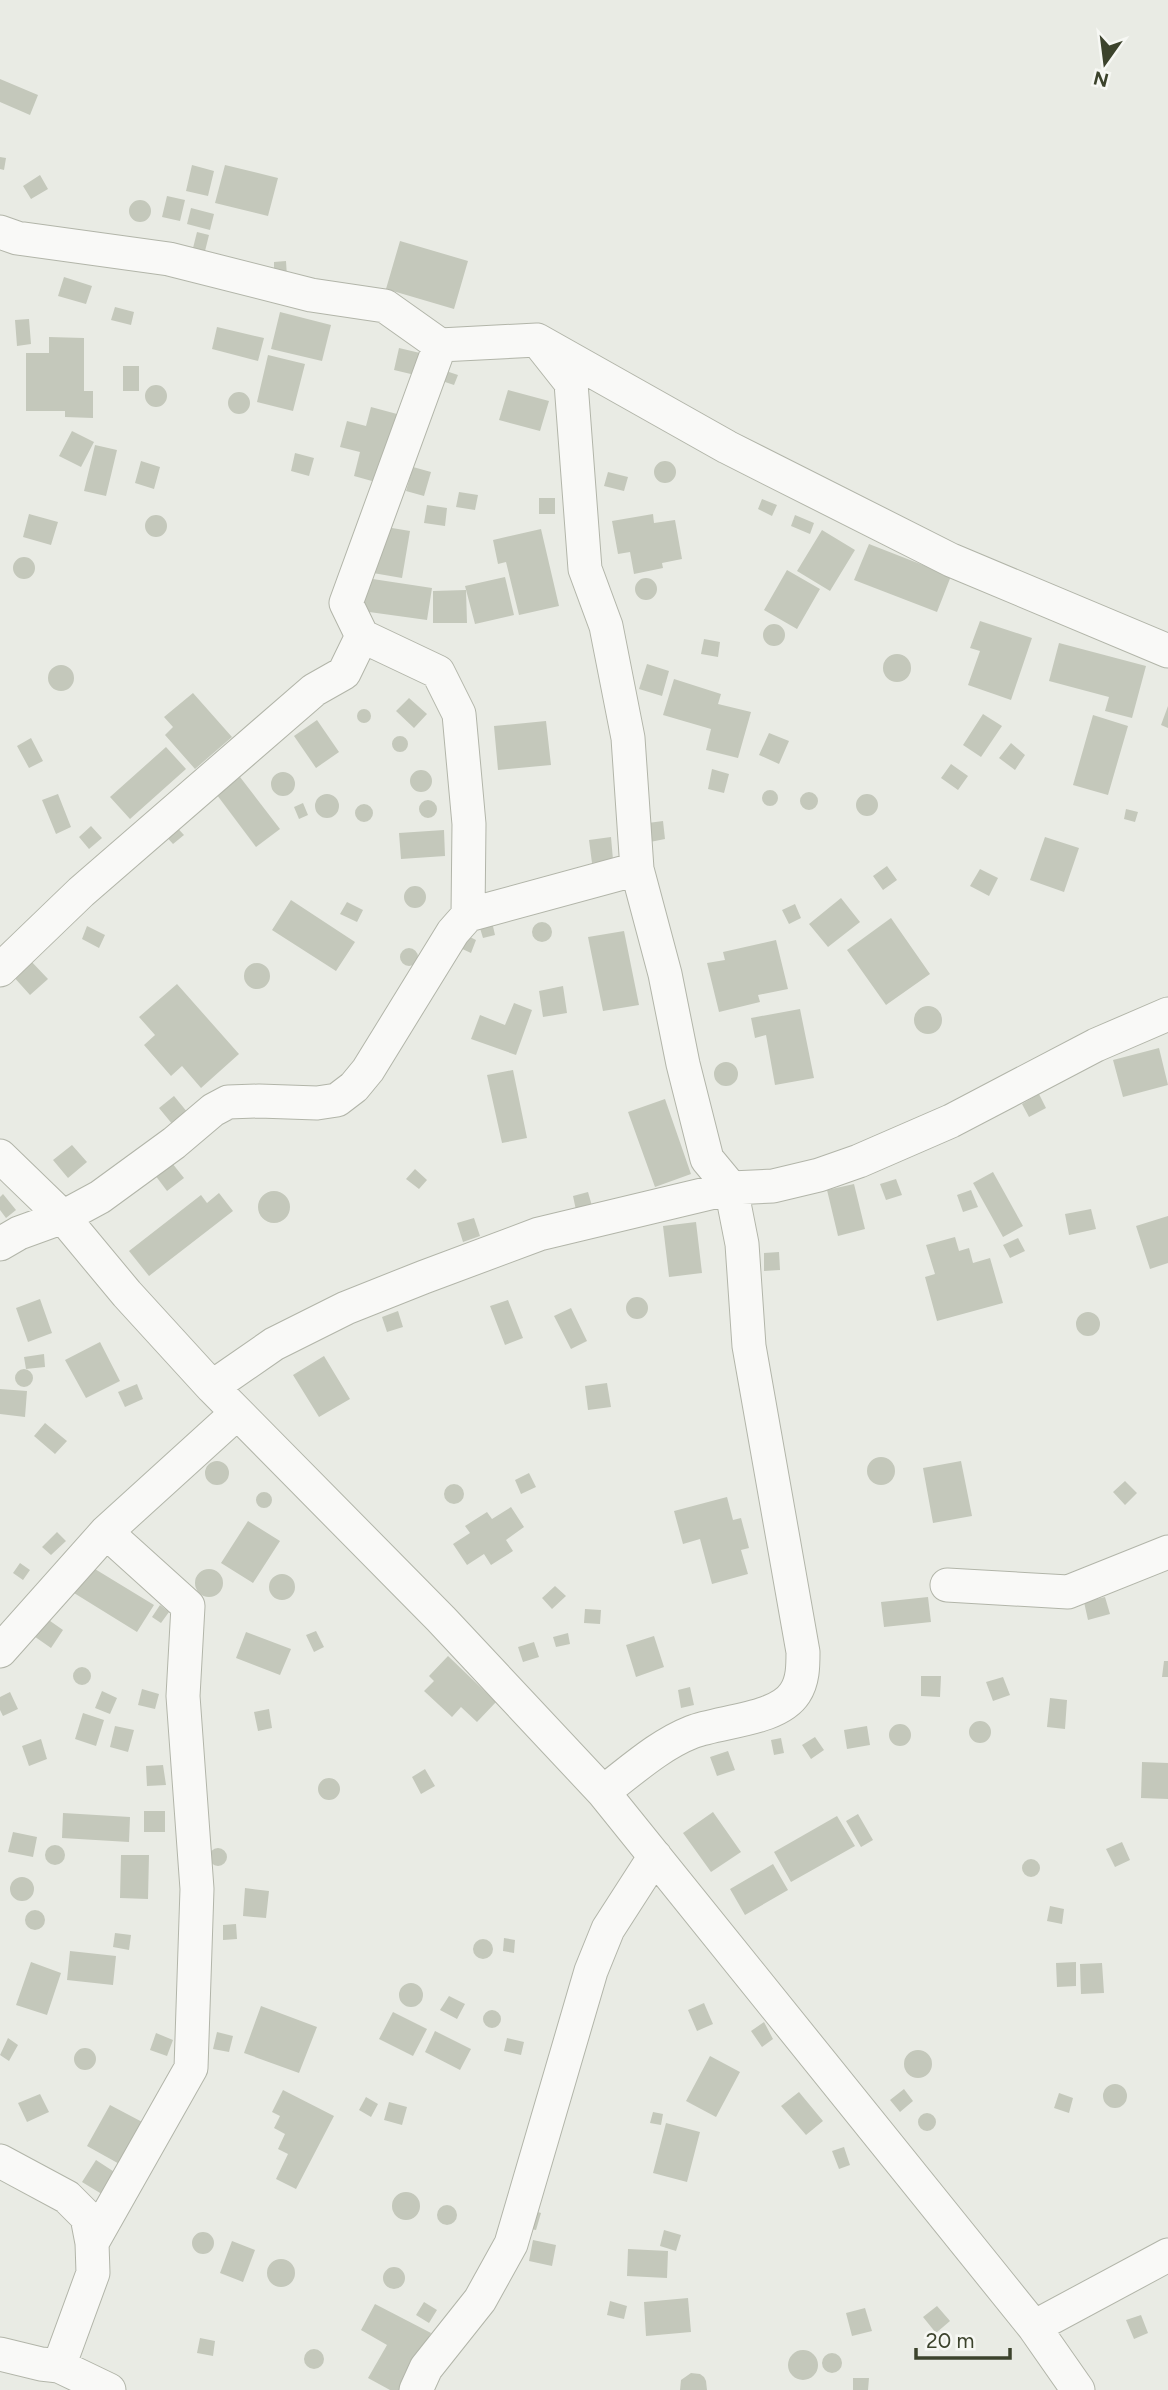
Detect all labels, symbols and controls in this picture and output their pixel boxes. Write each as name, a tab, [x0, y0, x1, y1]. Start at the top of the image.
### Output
north arrow	[1070, 28, 1140, 98]
text: N	[1091, 66, 1111, 92]
scale bar	[916, 2316, 1010, 2360]
text: 20 m	[926, 2328, 974, 2353]

